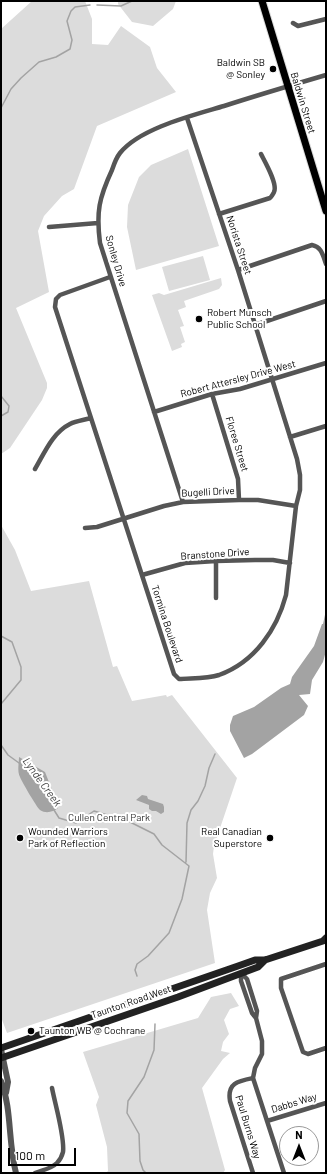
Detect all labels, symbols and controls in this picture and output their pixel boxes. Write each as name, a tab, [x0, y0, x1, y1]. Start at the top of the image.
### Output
place label: Baldwin SB @ Sonley	[217, 57, 265, 80]
marker: Baldwin SB @ Sonley	[268, 64, 278, 74]
street label: Baldwin Street	[288, 71, 318, 135]
street label: Norista Street	[224, 214, 254, 276]
street label: Sonley Drive	[103, 234, 129, 288]
place label: Robert Munsch Public School	[207, 307, 272, 330]
marker: Robert Munsch Public School	[194, 314, 204, 324]
street label: Robert Attersley Drive West	[179, 358, 297, 400]
street label: Floree Street	[223, 415, 251, 473]
street label: Bugelli Drive	[181, 485, 235, 499]
street label: Branstone Drive	[180, 546, 250, 562]
street label: Tormina Boulevard	[149, 584, 185, 664]
water label: Lynde Creek	[20, 755, 64, 809]
park label: Cullen Central Park	[68, 812, 150, 824]
place label: Wounded Warriors Park of Reflection	[28, 826, 108, 850]
place label: Real Canadian Superstore	[201, 826, 262, 850]
marker: Wounded Warriors Park of Reflection	[15, 833, 25, 843]
marker: Real Canadian Superstore	[265, 833, 275, 843]
street label: Taunton Road West	[89, 983, 173, 1021]
place label: Taunton WB @ Cochrane	[39, 1025, 145, 1037]
marker: Taunton WB @ Cochrane	[26, 1026, 36, 1036]
street label: Dabbs Way	[270, 1090, 318, 1116]
street label: Paul Burns Way	[233, 1094, 263, 1160]
north arrow	[279, 1126, 319, 1166]
text: N	[295, 1128, 303, 1141]
scale bar	[10, 1140, 78, 1166]
text: 100 m	[15, 1148, 45, 1162]

